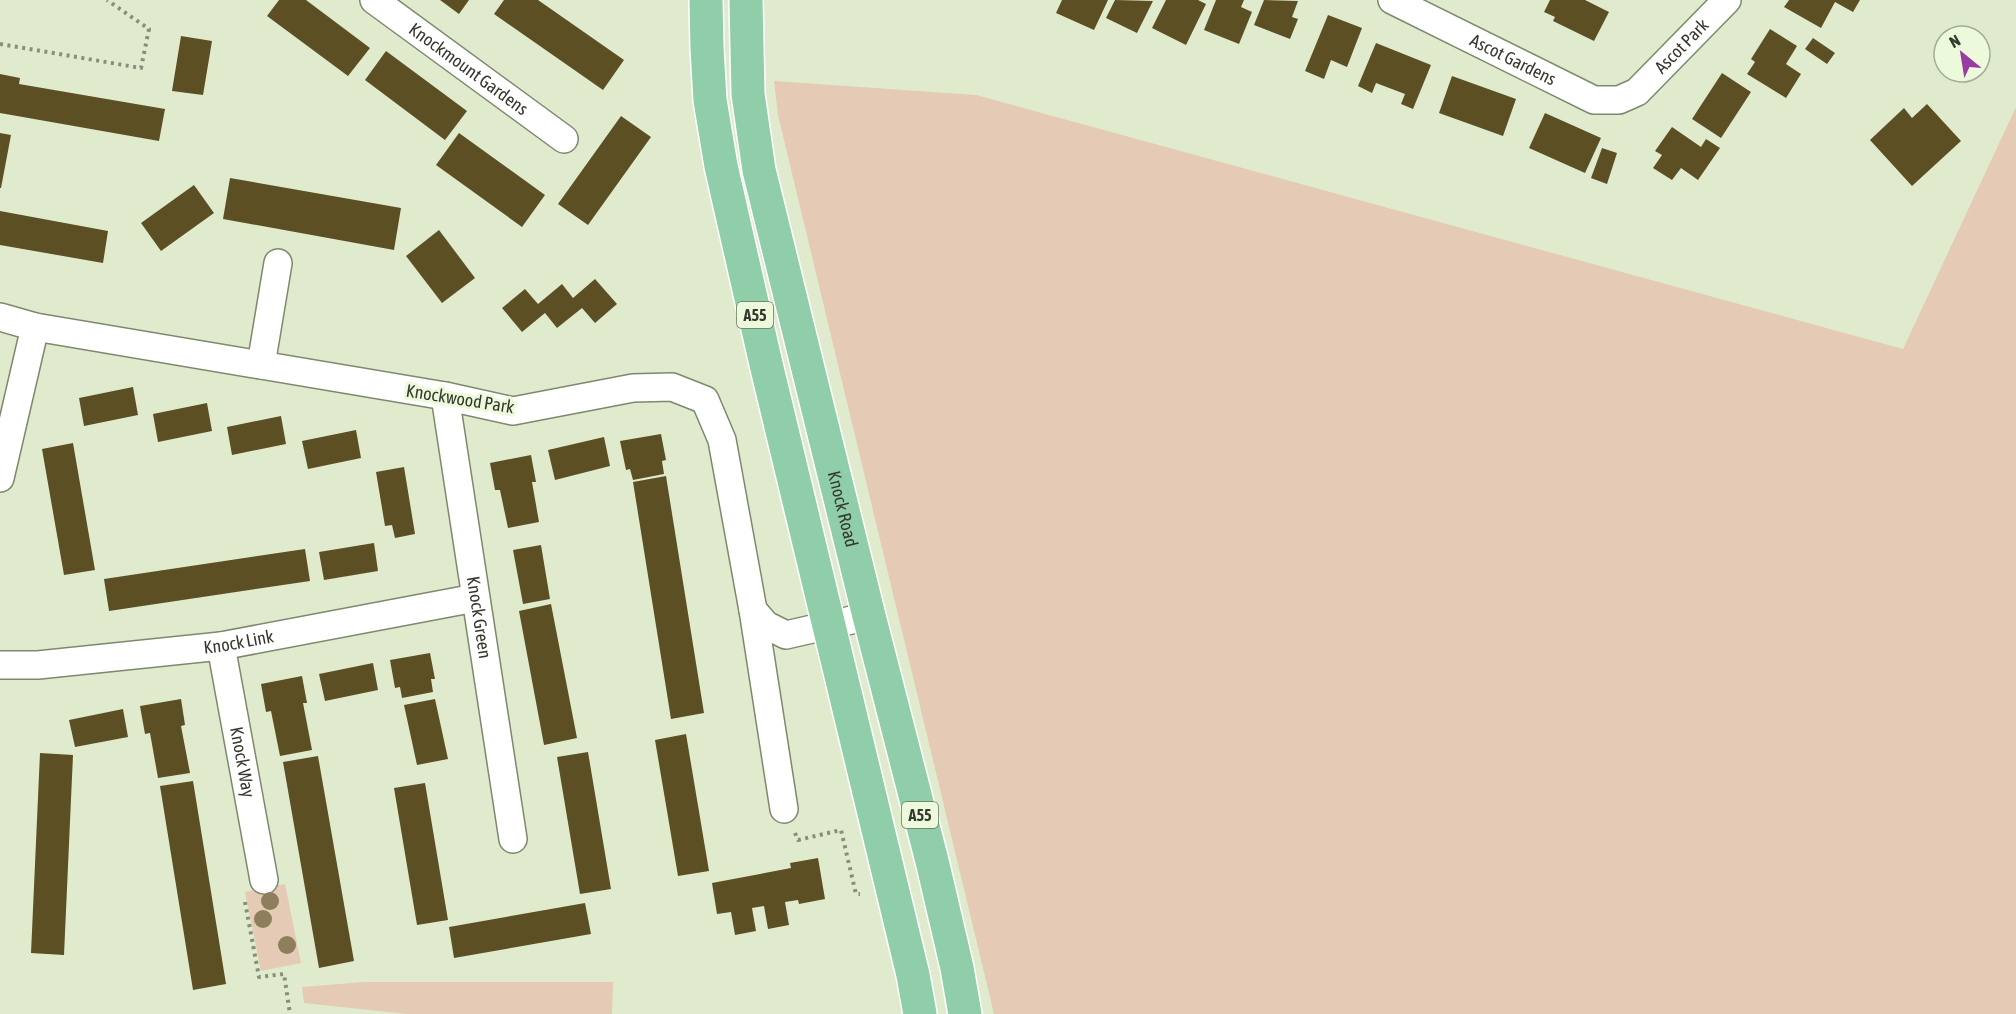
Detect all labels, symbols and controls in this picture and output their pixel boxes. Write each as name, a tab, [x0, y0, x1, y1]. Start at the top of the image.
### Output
street label: Ascot Park	[1650, 14, 1713, 78]
street label: Knockmount Gardens	[405, 18, 532, 119]
north arrow	[1932, 24, 1992, 84]
street label: Ascot Gardens	[1467, 29, 1560, 89]
text: N	[1946, 31, 1963, 51]
road number: A55	[737, 302, 773, 328]
street label: Knockwood Park	[405, 380, 516, 417]
street label: Knock Road	[824, 469, 863, 549]
street label: Knock Green	[463, 575, 496, 660]
street label: Knock Link	[203, 625, 275, 658]
street label: Knock Way	[226, 725, 260, 799]
road number: A55	[902, 802, 938, 828]

